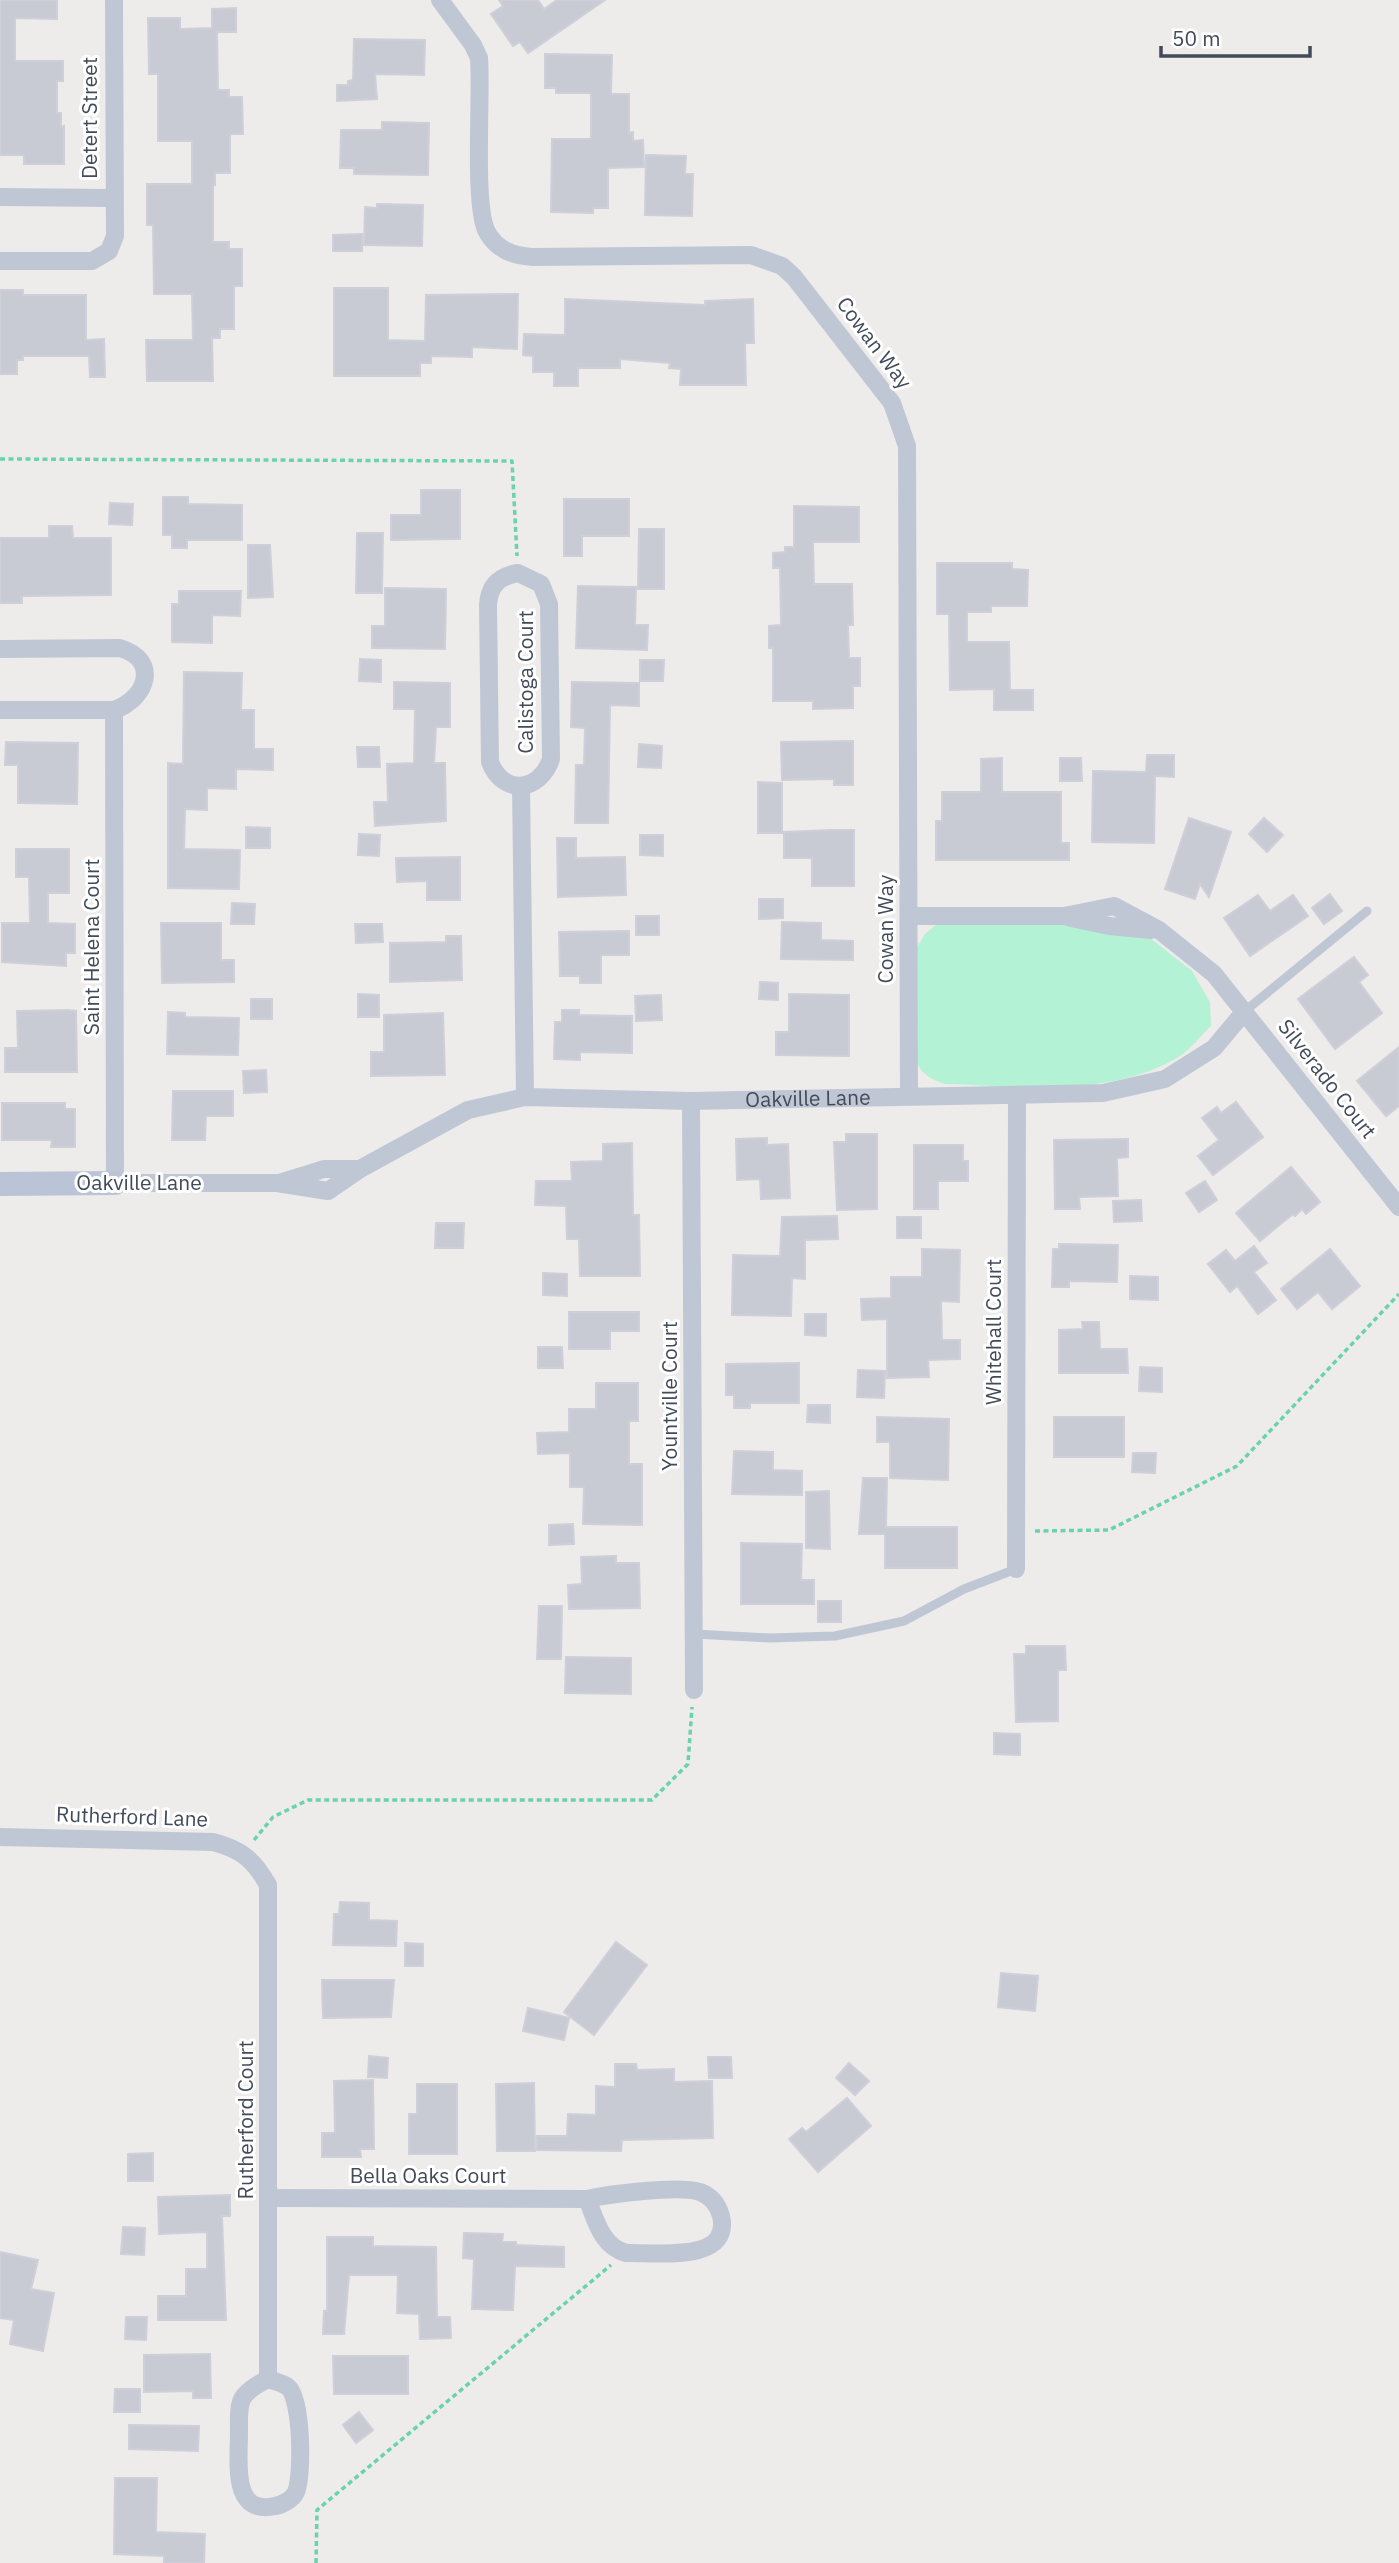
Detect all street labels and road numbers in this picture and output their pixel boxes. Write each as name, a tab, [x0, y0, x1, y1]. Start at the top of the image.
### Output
street label: Detert Street	[75, 57, 103, 179]
street label: Cowan Way	[831, 291, 919, 395]
street label: Calistoga Court	[511, 610, 539, 754]
street label: Saint Helena Court	[77, 859, 105, 1035]
street label: Cowan Way	[871, 874, 899, 983]
street label: Silverado Court	[1272, 1013, 1383, 1144]
street label: Oakville Lane	[745, 1083, 871, 1113]
street label: Oakville Lane	[76, 1168, 202, 1196]
street label: Whitehall Court	[979, 1259, 1007, 1405]
street label: Yountville Court	[655, 1321, 683, 1471]
street label: Rutherford Lane	[55, 1799, 209, 1833]
street label: Rutherford Court	[231, 2040, 259, 2200]
street label: Bella Oaks Court	[350, 2161, 506, 2189]

